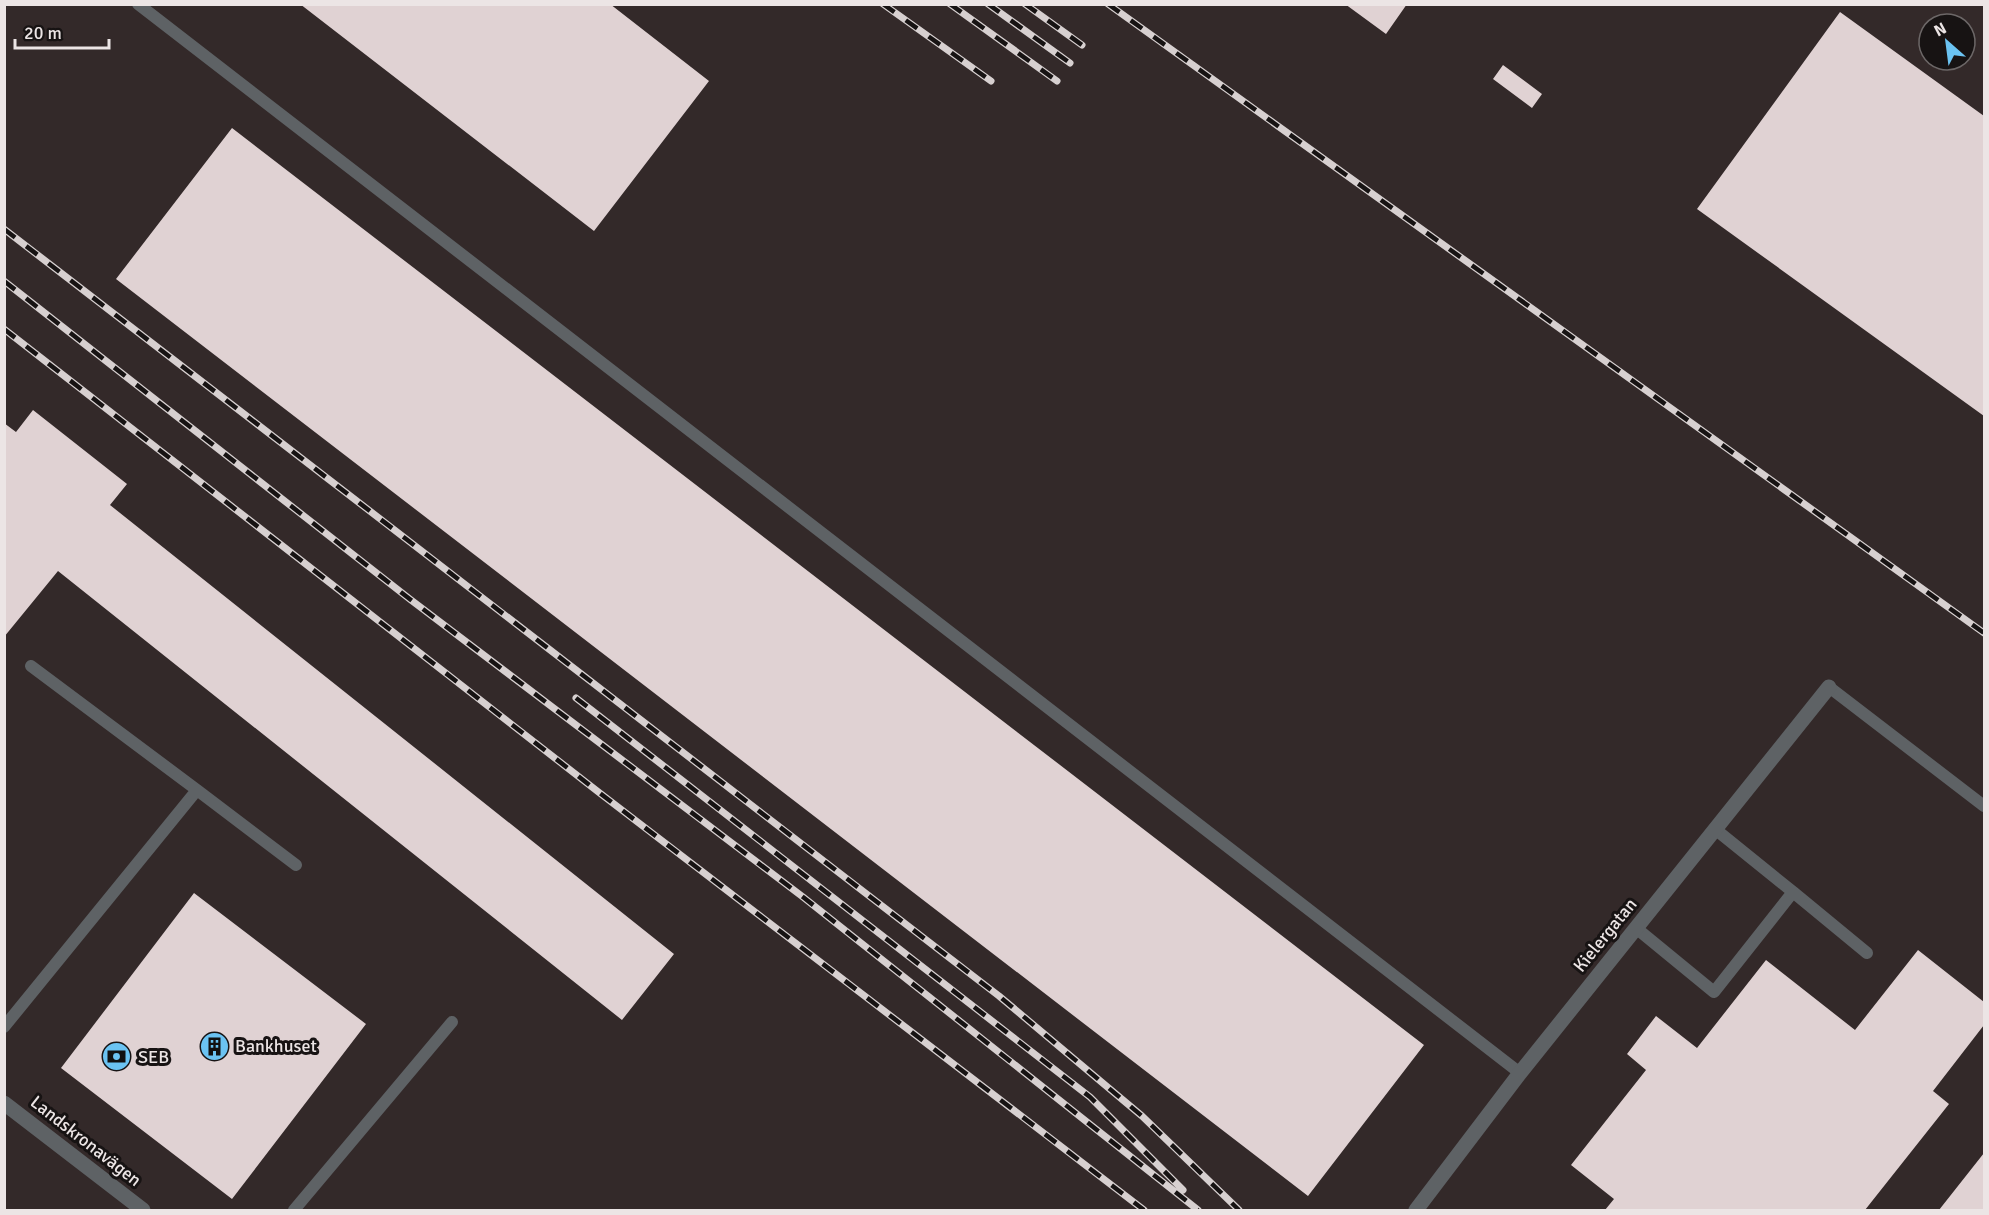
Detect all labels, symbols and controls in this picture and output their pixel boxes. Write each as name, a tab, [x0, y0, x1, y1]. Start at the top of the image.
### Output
scale bar	[15, 12, 110, 50]
north arrow	[1917, 12, 1977, 72]
text: N	[1931, 18, 1950, 41]
text: 20 m	[24, 22, 62, 44]
street label: Kielergatan	[1568, 894, 1642, 976]
building icon: Bankhuset	[198, 1030, 230, 1062]
place label: Bankhuset	[235, 1035, 317, 1057]
bank icon: SEB	[101, 1041, 133, 1073]
place label: SEB	[138, 1046, 169, 1068]
street label: Landskronavägen	[26, 1091, 146, 1191]

